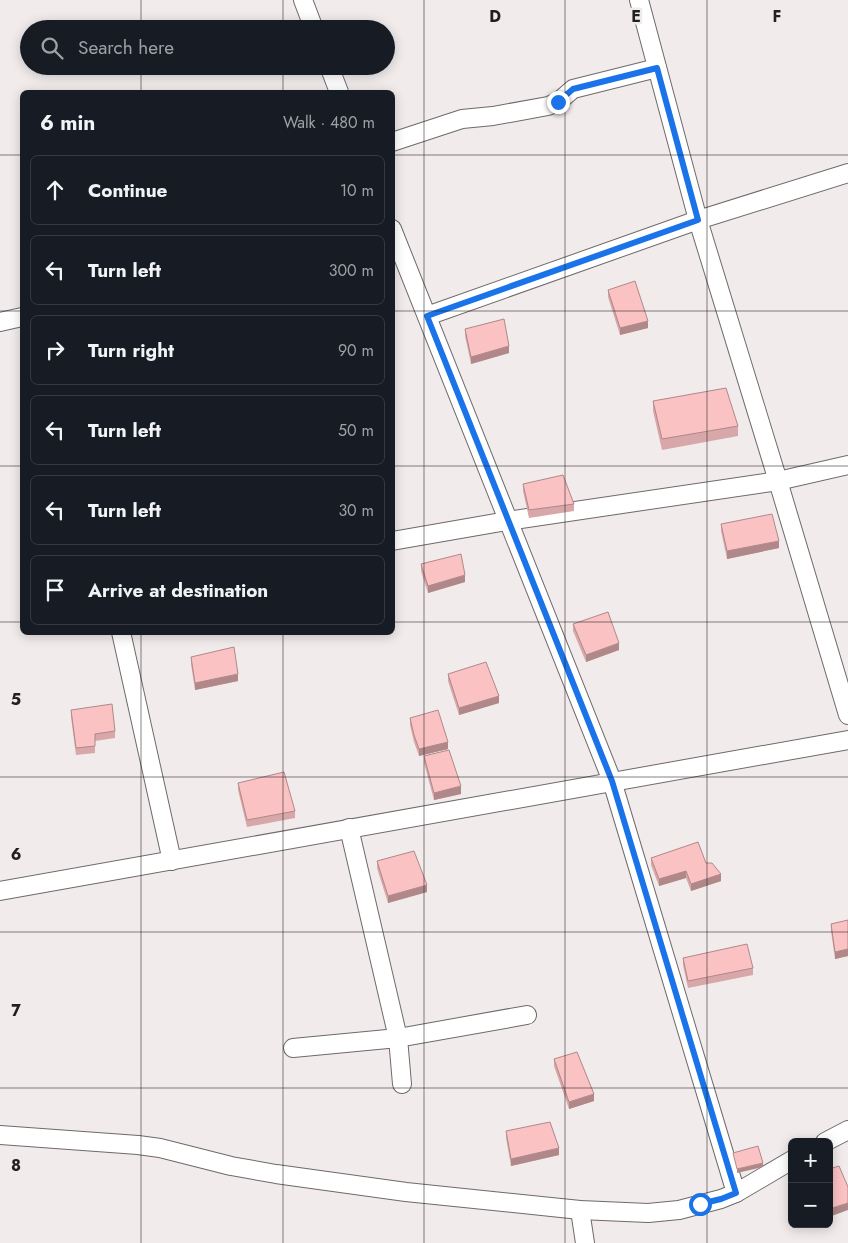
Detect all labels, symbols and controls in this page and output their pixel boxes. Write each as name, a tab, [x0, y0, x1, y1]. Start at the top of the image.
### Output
text: D	[489, 5, 501, 28]
text: E	[631, 5, 641, 28]
text: F	[773, 5, 781, 28]
search box	[20, 20, 395, 75]
icon: search	[38, 34, 66, 62]
text: Search here	[78, 34, 174, 61]
route end	[547, 91, 570, 114]
text: 6 min	[40, 108, 95, 138]
text: Walk · 480 m	[283, 111, 375, 134]
icon: ahead	[41, 176, 69, 204]
text: Continue	[88, 177, 167, 204]
text: 10 m	[340, 179, 374, 202]
icon: left	[41, 256, 69, 284]
text: Turn left	[88, 257, 161, 284]
text: 300 m	[329, 259, 374, 282]
icon: right	[41, 336, 69, 364]
text: Turn right	[88, 337, 174, 364]
text: 90 m	[338, 339, 374, 362]
icon: left	[41, 416, 69, 444]
text: Turn left	[88, 417, 161, 444]
text: 50 m	[338, 419, 374, 442]
icon: left	[41, 496, 69, 524]
text: Turn left	[88, 497, 161, 524]
text: 30 m	[338, 499, 374, 522]
icon: arrive	[41, 576, 69, 604]
text: Arrive at destination	[88, 577, 268, 604]
text: 5	[11, 688, 21, 711]
text: 6	[11, 843, 21, 866]
text: 7	[11, 999, 21, 1022]
map controls	[788, 1138, 833, 1228]
button: +	[788, 1138, 833, 1183]
text: 8	[11, 1154, 21, 1177]
button: −	[788, 1183, 833, 1228]
route start	[689, 1193, 712, 1216]

